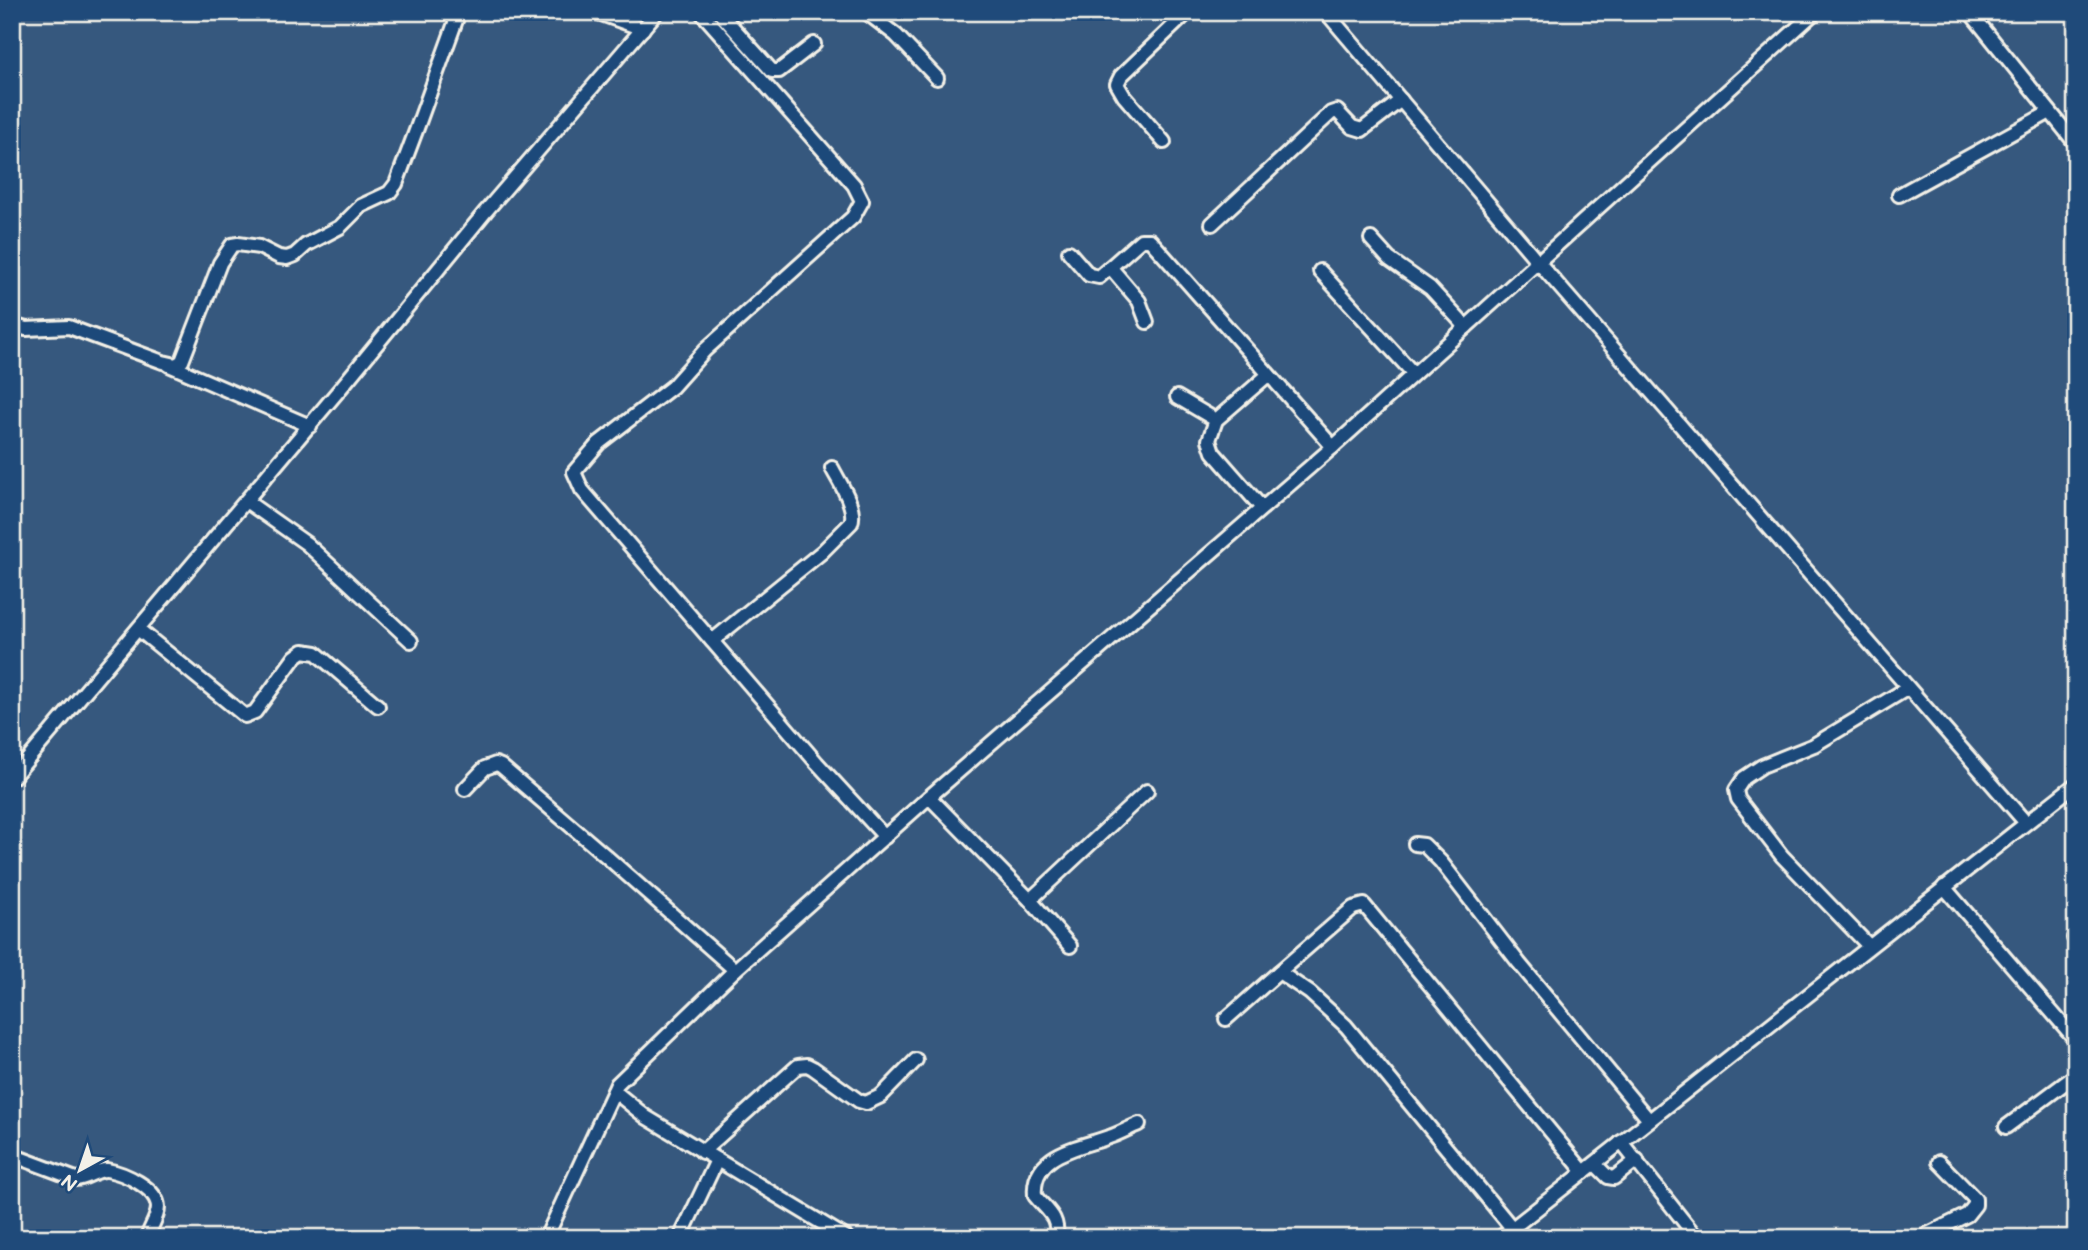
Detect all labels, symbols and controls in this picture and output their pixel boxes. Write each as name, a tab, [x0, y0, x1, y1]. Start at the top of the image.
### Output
north arrow	[46, 1134, 116, 1204]
text: N	[57, 1168, 83, 1195]

